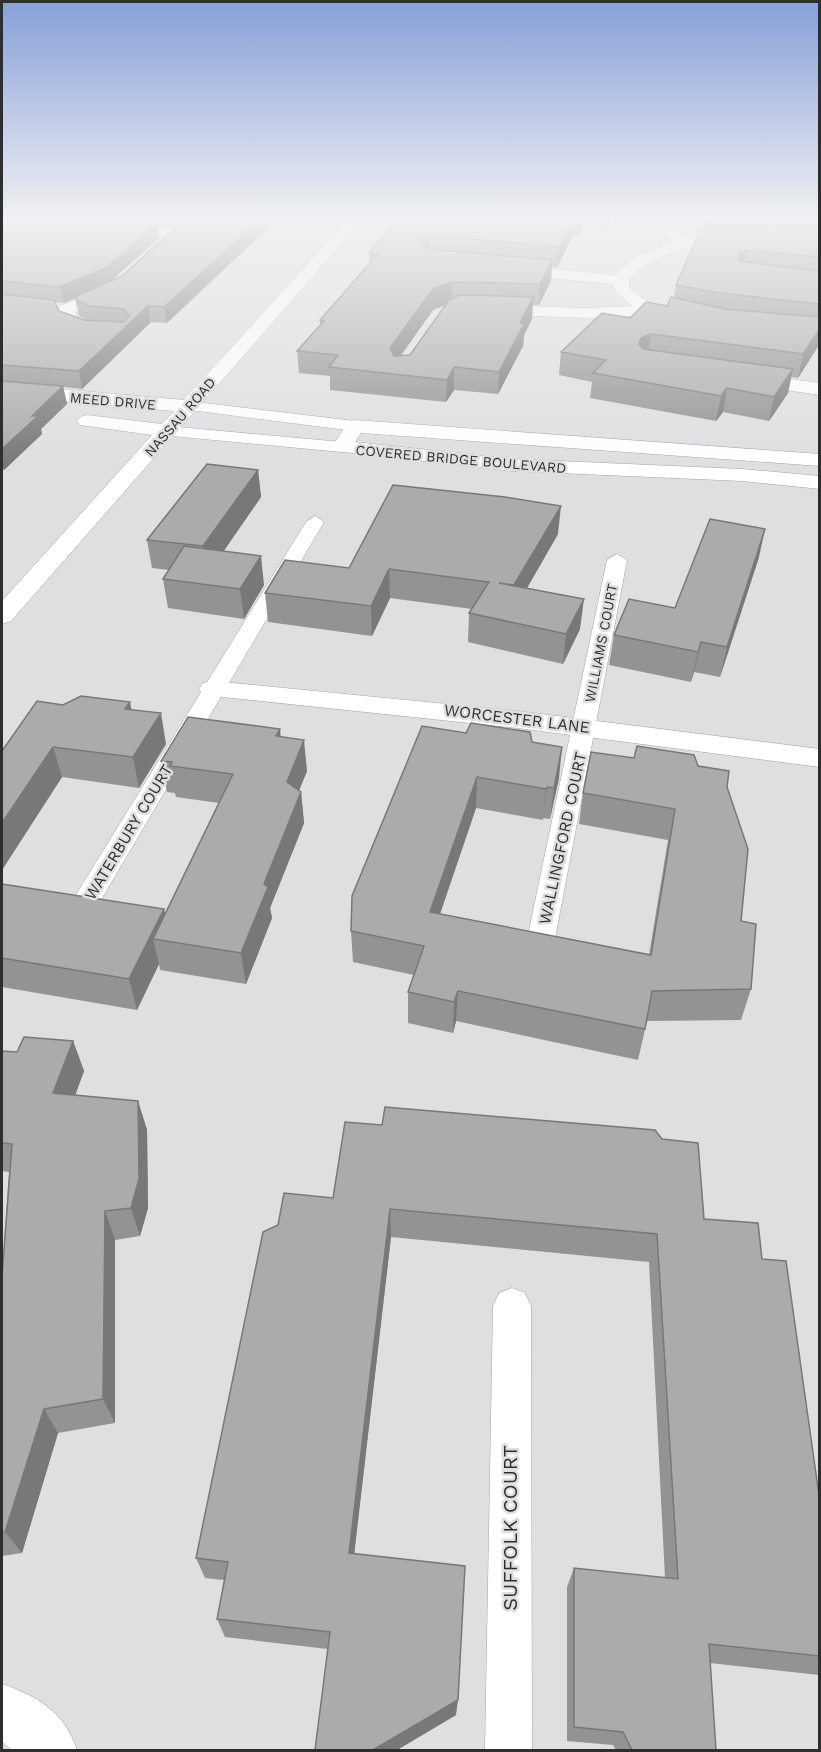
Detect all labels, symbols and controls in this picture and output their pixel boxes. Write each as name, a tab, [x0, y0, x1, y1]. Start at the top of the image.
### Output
street label: NASSAU ROAD	[141, 374, 219, 460]
street label: MEED DRIVE	[69, 389, 157, 413]
street label: COVERED BRIDGE BOULEVARD	[355, 442, 567, 476]
street label: WILLIAMS COURT	[582, 582, 620, 704]
street label: WORCESTER LANE	[443, 700, 591, 737]
street label: WALLINGFORD COURT	[535, 750, 590, 926]
street label: WATERBURY COURT	[80, 761, 177, 903]
street label: SUFFOLK COURT	[498, 1445, 522, 1611]

